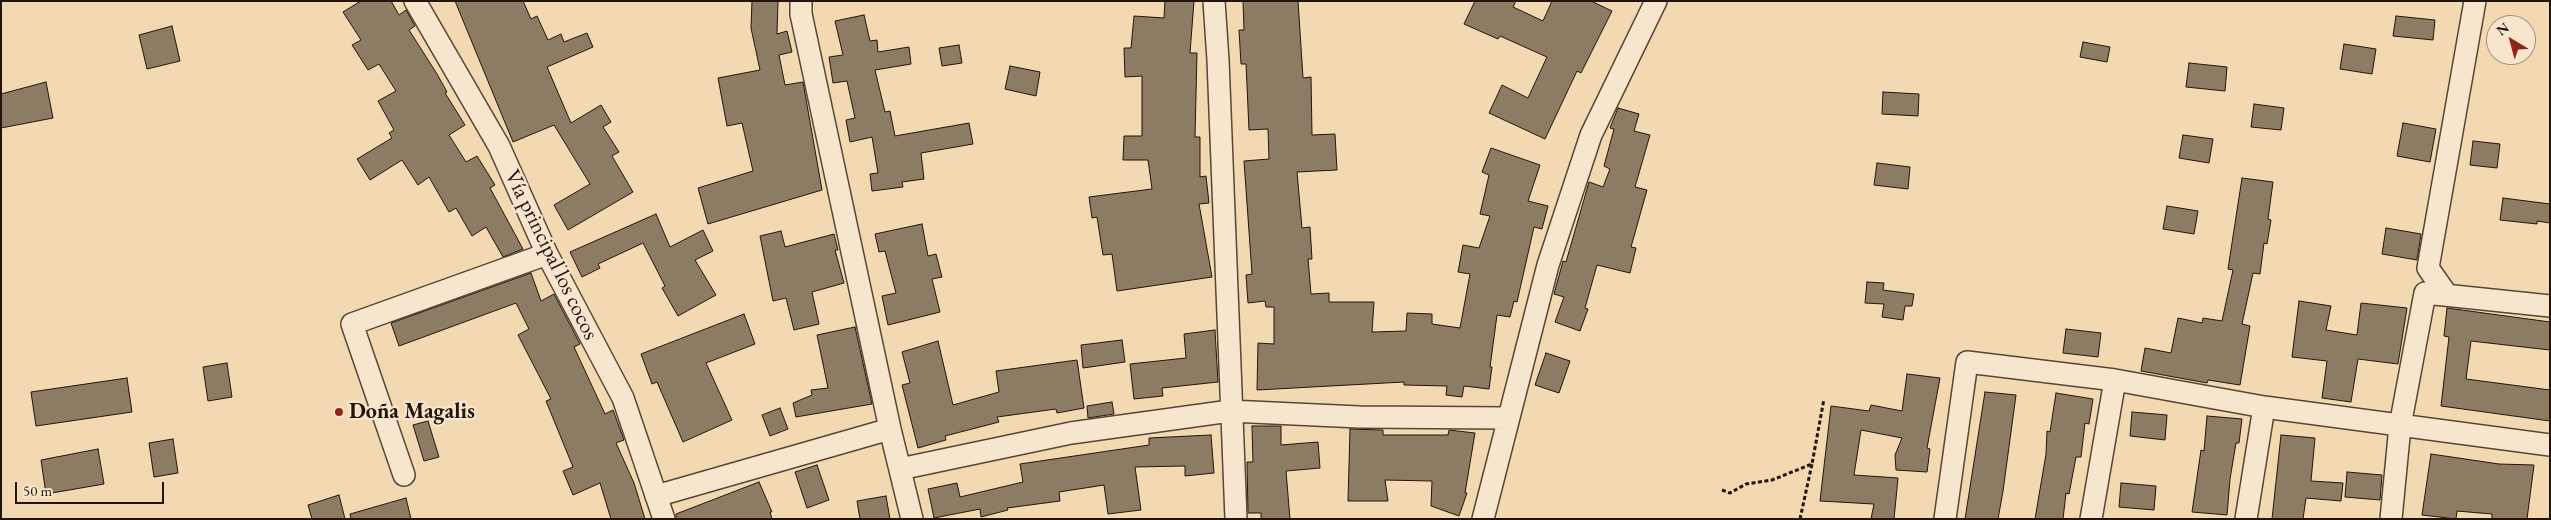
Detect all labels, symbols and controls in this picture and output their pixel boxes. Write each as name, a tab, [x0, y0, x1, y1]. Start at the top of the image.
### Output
north arrow	[2486, 15, 2536, 65]
text: N	[2493, 18, 2513, 39]
street label: Vía principal los cocos	[498, 166, 604, 344]
place label: Doña Magalis	[349, 399, 475, 425]
marker: Doña Magalis	[333, 406, 345, 418]
scale bar	[18, 472, 166, 504]
text: 50 m	[23, 481, 52, 500]

